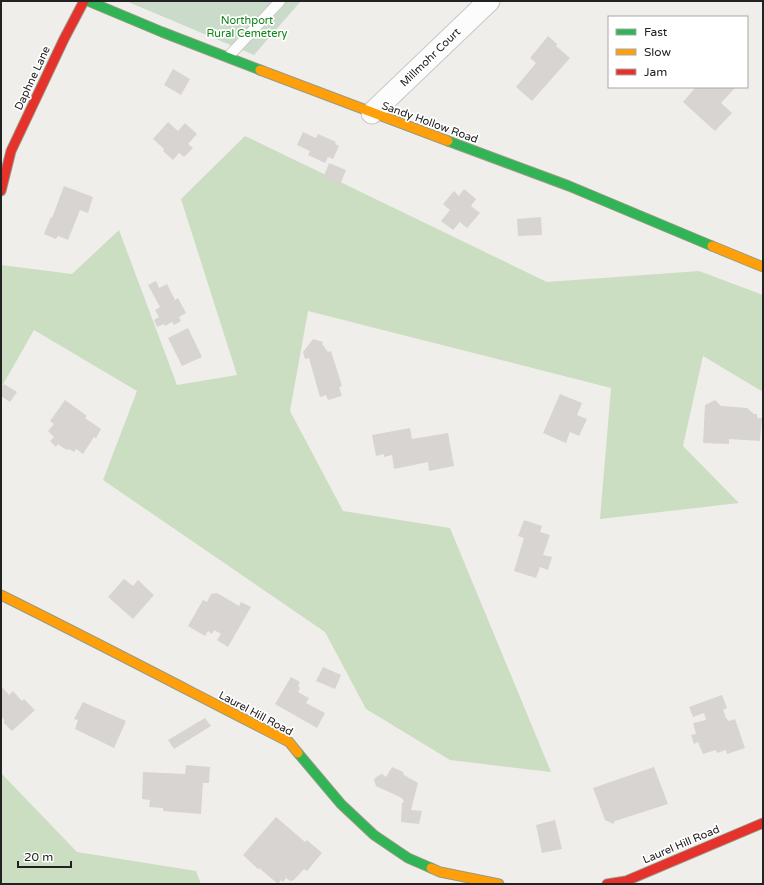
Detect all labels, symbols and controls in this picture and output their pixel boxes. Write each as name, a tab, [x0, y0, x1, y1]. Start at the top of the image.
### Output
park label: Northport Rural Cemetery	[206, 14, 288, 40]
legend	[608, 16, 748, 88]
street label: Millmohr Court	[398, 25, 463, 89]
text: Fast	[644, 25, 668, 39]
street label: Daphne Lane	[12, 44, 53, 112]
text: Slow	[644, 45, 671, 59]
text: Jam	[644, 65, 667, 79]
street label: Sandy Hollow Road	[380, 99, 480, 146]
street label: Laurel Hill Road	[217, 688, 295, 738]
street label: Laurel Hill Road	[641, 822, 722, 866]
scale bar	[18, 843, 71, 869]
text: 20 m	[24, 850, 53, 864]

